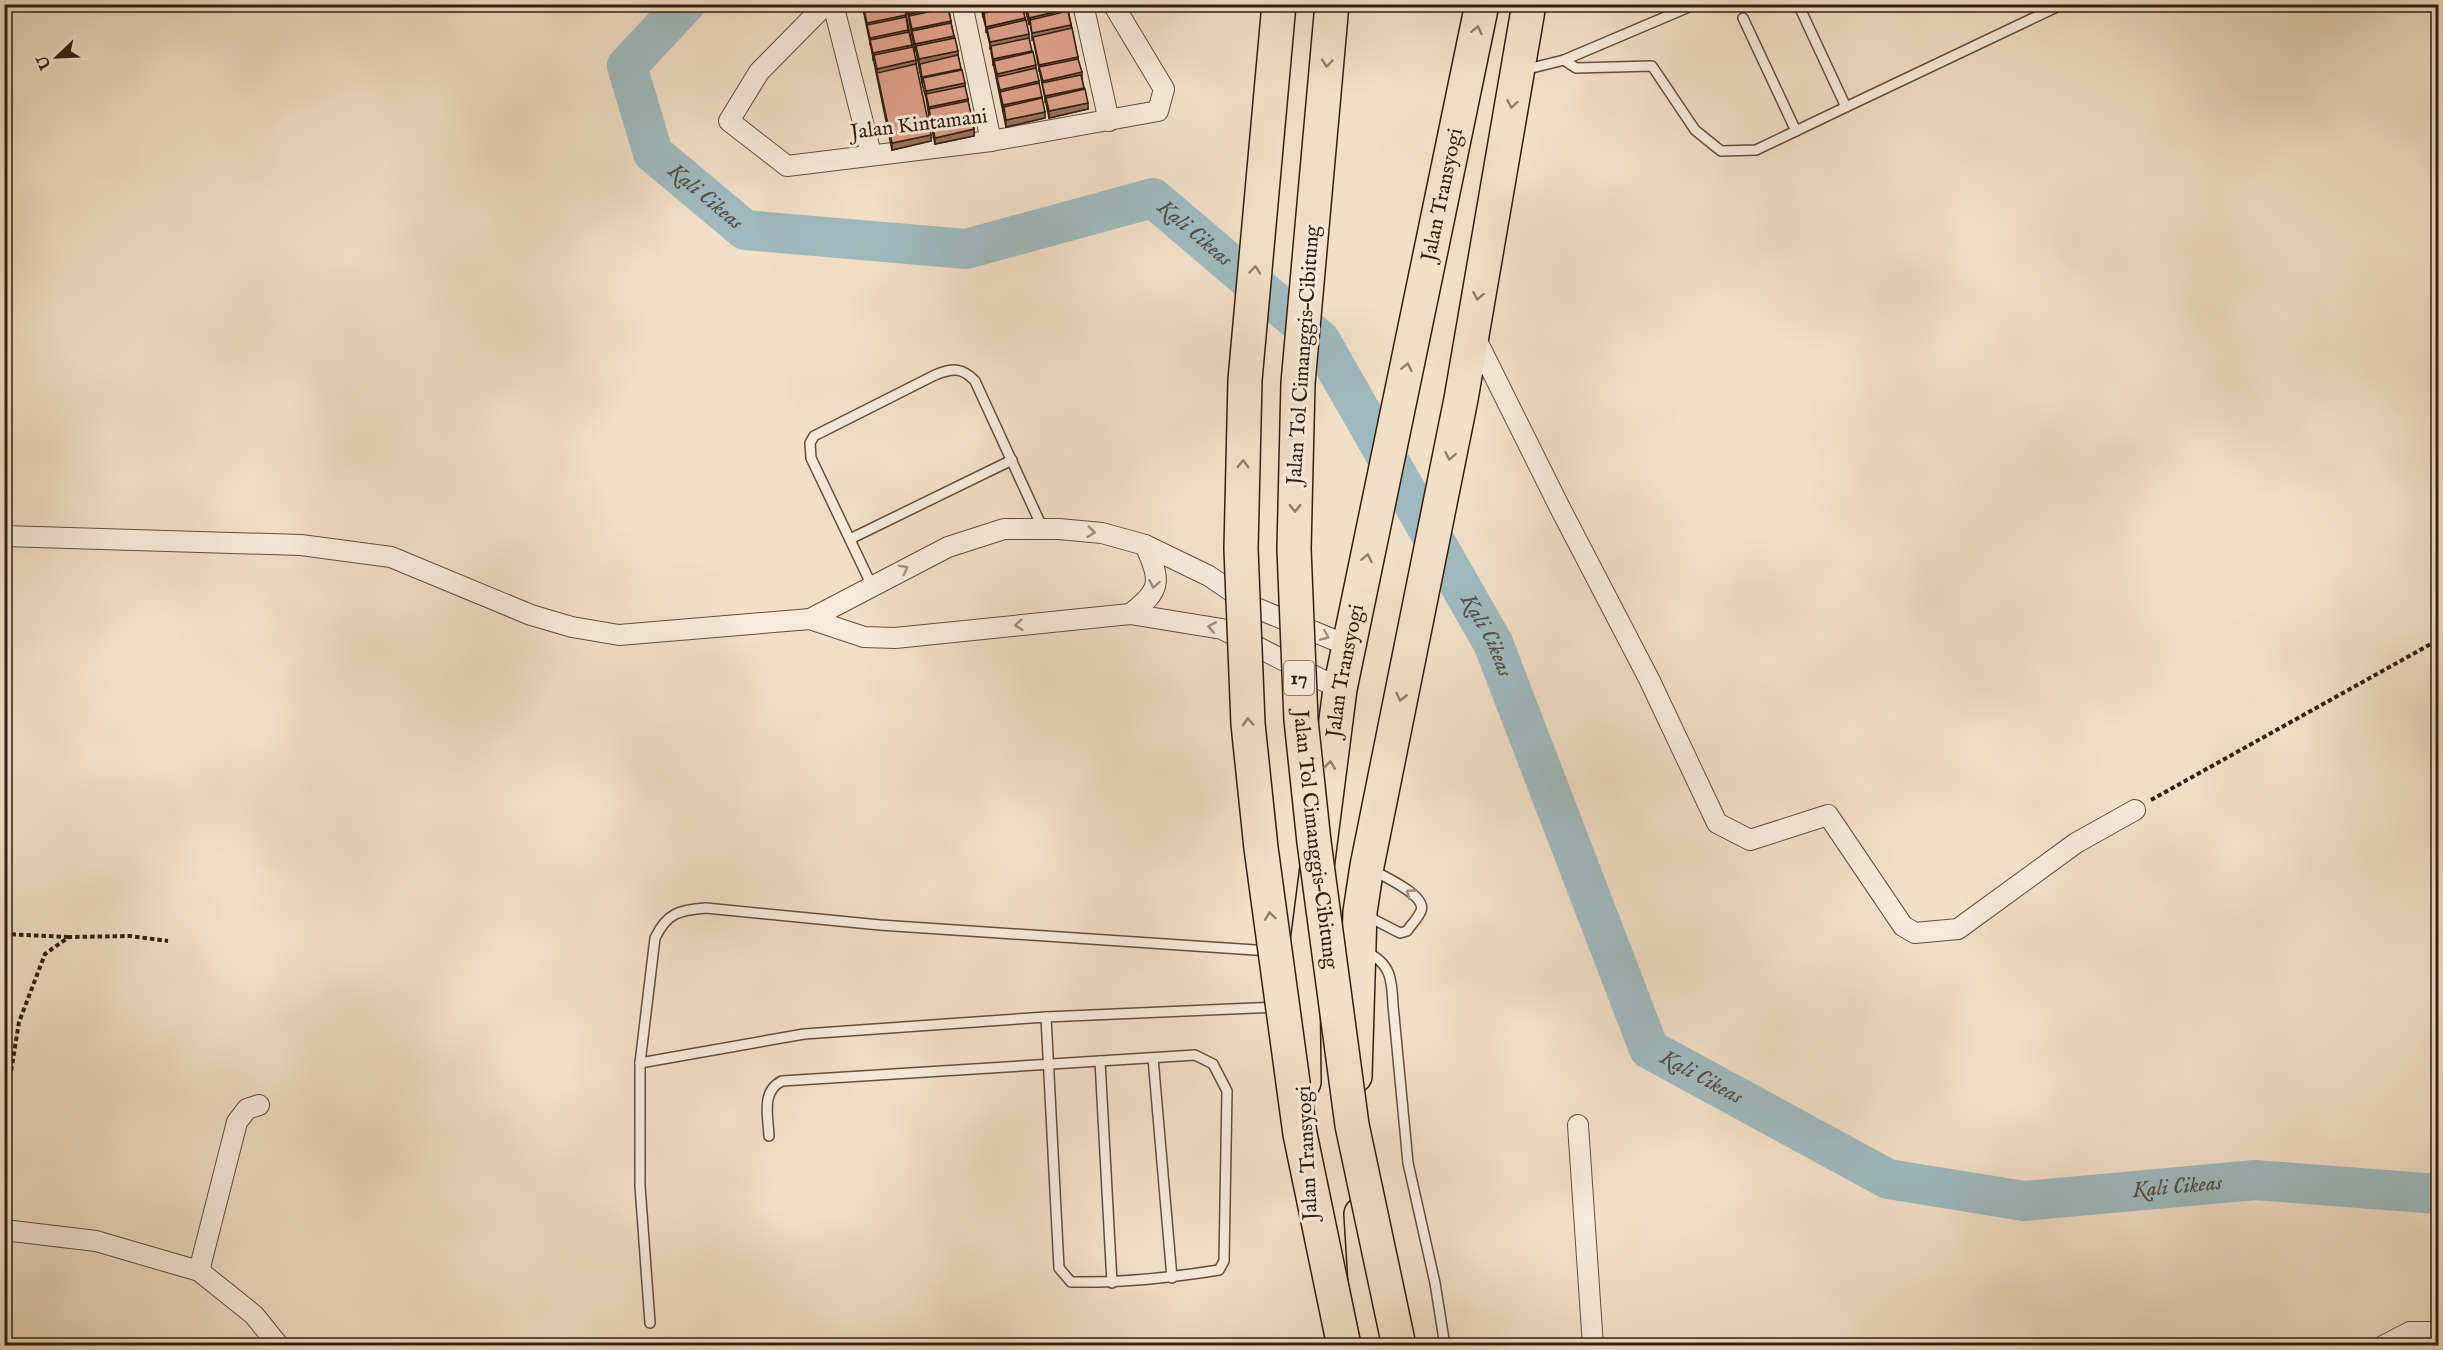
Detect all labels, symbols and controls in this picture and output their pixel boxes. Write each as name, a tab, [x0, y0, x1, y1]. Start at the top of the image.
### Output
one-way arrow	[1469, 25, 1482, 35]
north arrow	[27, 27, 87, 87]
text: U	[33, 52, 57, 73]
one-way arrow	[1321, 58, 1334, 67]
one-way arrow	[1506, 98, 1519, 108]
street label: Jalan Kintamani	[847, 103, 989, 147]
street label: Jalan Transyogi	[1415, 126, 1469, 266]
water label: Kali Cikeas	[661, 157, 749, 237]
water label: Kali Cikeas	[1151, 193, 1238, 274]
street label: Jalan Tol Cimanggis–Cibitung	[1281, 224, 1327, 488]
one-way arrow	[1248, 265, 1261, 274]
one-way arrow	[1472, 290, 1485, 300]
one-way arrow	[1400, 363, 1413, 373]
one-way arrow	[1444, 451, 1457, 461]
one-way arrow	[1237, 460, 1249, 469]
one-way arrow	[1289, 504, 1301, 513]
one-way arrow	[1086, 525, 1095, 538]
one-way arrow	[1360, 553, 1373, 563]
one-way arrow	[898, 565, 909, 577]
one-way arrow	[1148, 579, 1161, 589]
water label: Kali Cikeas	[1453, 588, 1519, 682]
street label: Jalan Transyogi	[1320, 602, 1371, 741]
one-way arrow	[1014, 619, 1023, 631]
one-way arrow	[1207, 621, 1217, 634]
one-way arrow	[1318, 629, 1329, 641]
road number: 17	[1284, 661, 1314, 695]
one-way arrow	[1395, 692, 1408, 702]
street label: Jalan Tol Cimanggis–Cibitung	[1287, 707, 1344, 971]
one-way arrow	[1242, 717, 1255, 727]
one-way arrow	[1323, 761, 1336, 770]
one-way arrow	[1406, 889, 1417, 900]
one-way arrow	[1264, 911, 1277, 920]
water label: Kali Cikeas	[1654, 1043, 1748, 1112]
street label: Jalan Transyogi	[1291, 1085, 1325, 1223]
water label: Kali Cikeas	[2130, 1169, 2224, 1205]

